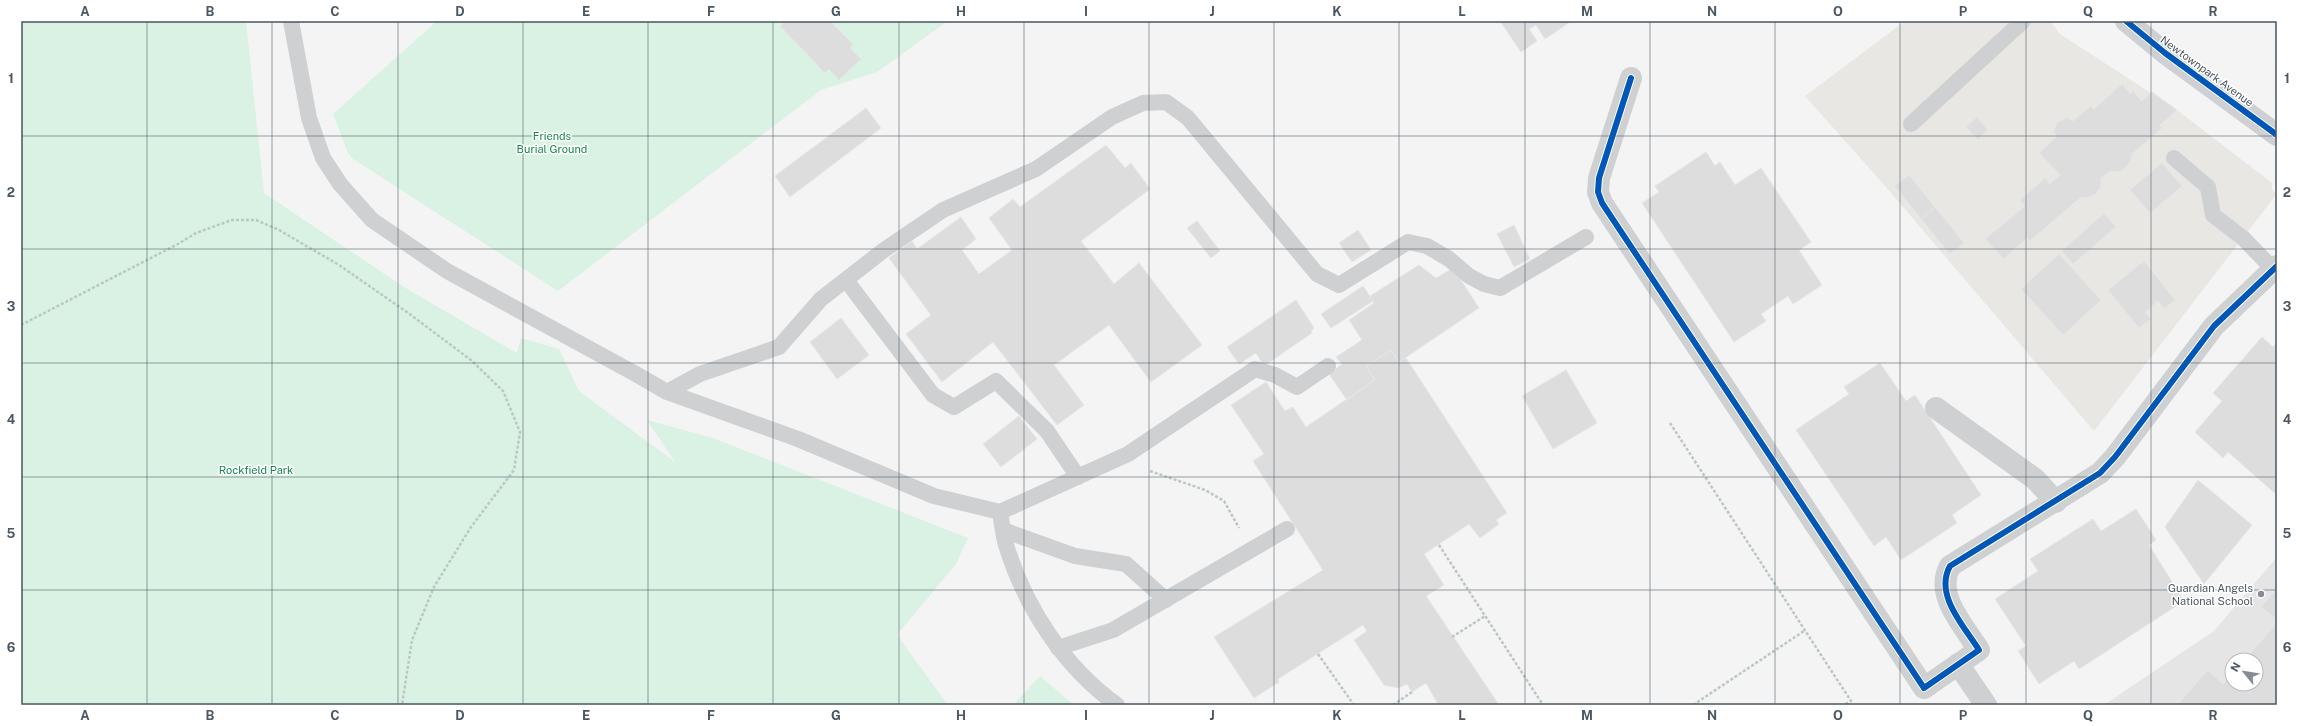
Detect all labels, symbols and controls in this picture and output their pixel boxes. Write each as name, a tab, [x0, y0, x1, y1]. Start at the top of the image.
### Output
text: A	[80, 4, 90, 19]
text: B	[206, 4, 215, 19]
text: C	[330, 4, 340, 19]
text: D	[455, 4, 465, 19]
text: E	[582, 4, 590, 19]
text: F	[707, 4, 715, 19]
text: G	[831, 4, 841, 19]
text: H	[956, 4, 966, 19]
text: I	[1084, 4, 1088, 19]
text: J	[1209, 4, 1215, 19]
text: K	[1332, 4, 1342, 19]
text: L	[1458, 4, 1466, 19]
text: M	[1581, 4, 1593, 19]
text: N	[1707, 4, 1717, 19]
text: O	[1833, 4, 1843, 19]
text: P	[1959, 4, 1968, 19]
text: Q	[2083, 4, 2093, 19]
text: R	[2208, 4, 2218, 19]
street label: Newtownpark Avenue	[2158, 33, 2256, 109]
text: 1	[8, 71, 14, 86]
text: 1	[2284, 71, 2290, 86]
park label: Friends Burial Ground	[517, 130, 587, 155]
text: 2	[7, 185, 15, 200]
text: 2	[2283, 185, 2291, 200]
text: 3	[7, 299, 16, 314]
text: 3	[2283, 299, 2292, 314]
text: 4	[7, 412, 16, 427]
text: 4	[2283, 412, 2292, 427]
park label: Rockfield Park	[219, 464, 293, 476]
text: 5	[7, 526, 16, 541]
text: 5	[2283, 526, 2292, 541]
place label: Guardian Angels National School	[2168, 582, 2253, 607]
marker: Guardian Angels National School	[2256, 589, 2266, 599]
text: 6	[7, 640, 16, 655]
text: 6	[2283, 640, 2292, 655]
north arrow	[2224, 652, 2264, 692]
text: N	[2228, 660, 2243, 674]
text: A	[80, 708, 90, 723]
text: B	[206, 708, 215, 723]
text: C	[330, 708, 340, 723]
text: D	[455, 708, 465, 723]
text: E	[582, 708, 590, 723]
text: F	[707, 708, 715, 723]
text: G	[831, 708, 841, 723]
text: H	[956, 708, 966, 723]
text: I	[1084, 708, 1088, 723]
text: J	[1209, 708, 1215, 723]
text: K	[1332, 708, 1342, 723]
text: L	[1458, 708, 1466, 723]
text: M	[1581, 708, 1593, 723]
text: N	[1707, 708, 1717, 723]
text: O	[1833, 708, 1843, 723]
text: P	[1959, 708, 1968, 723]
text: Q	[2083, 708, 2093, 723]
text: R	[2208, 708, 2218, 723]

